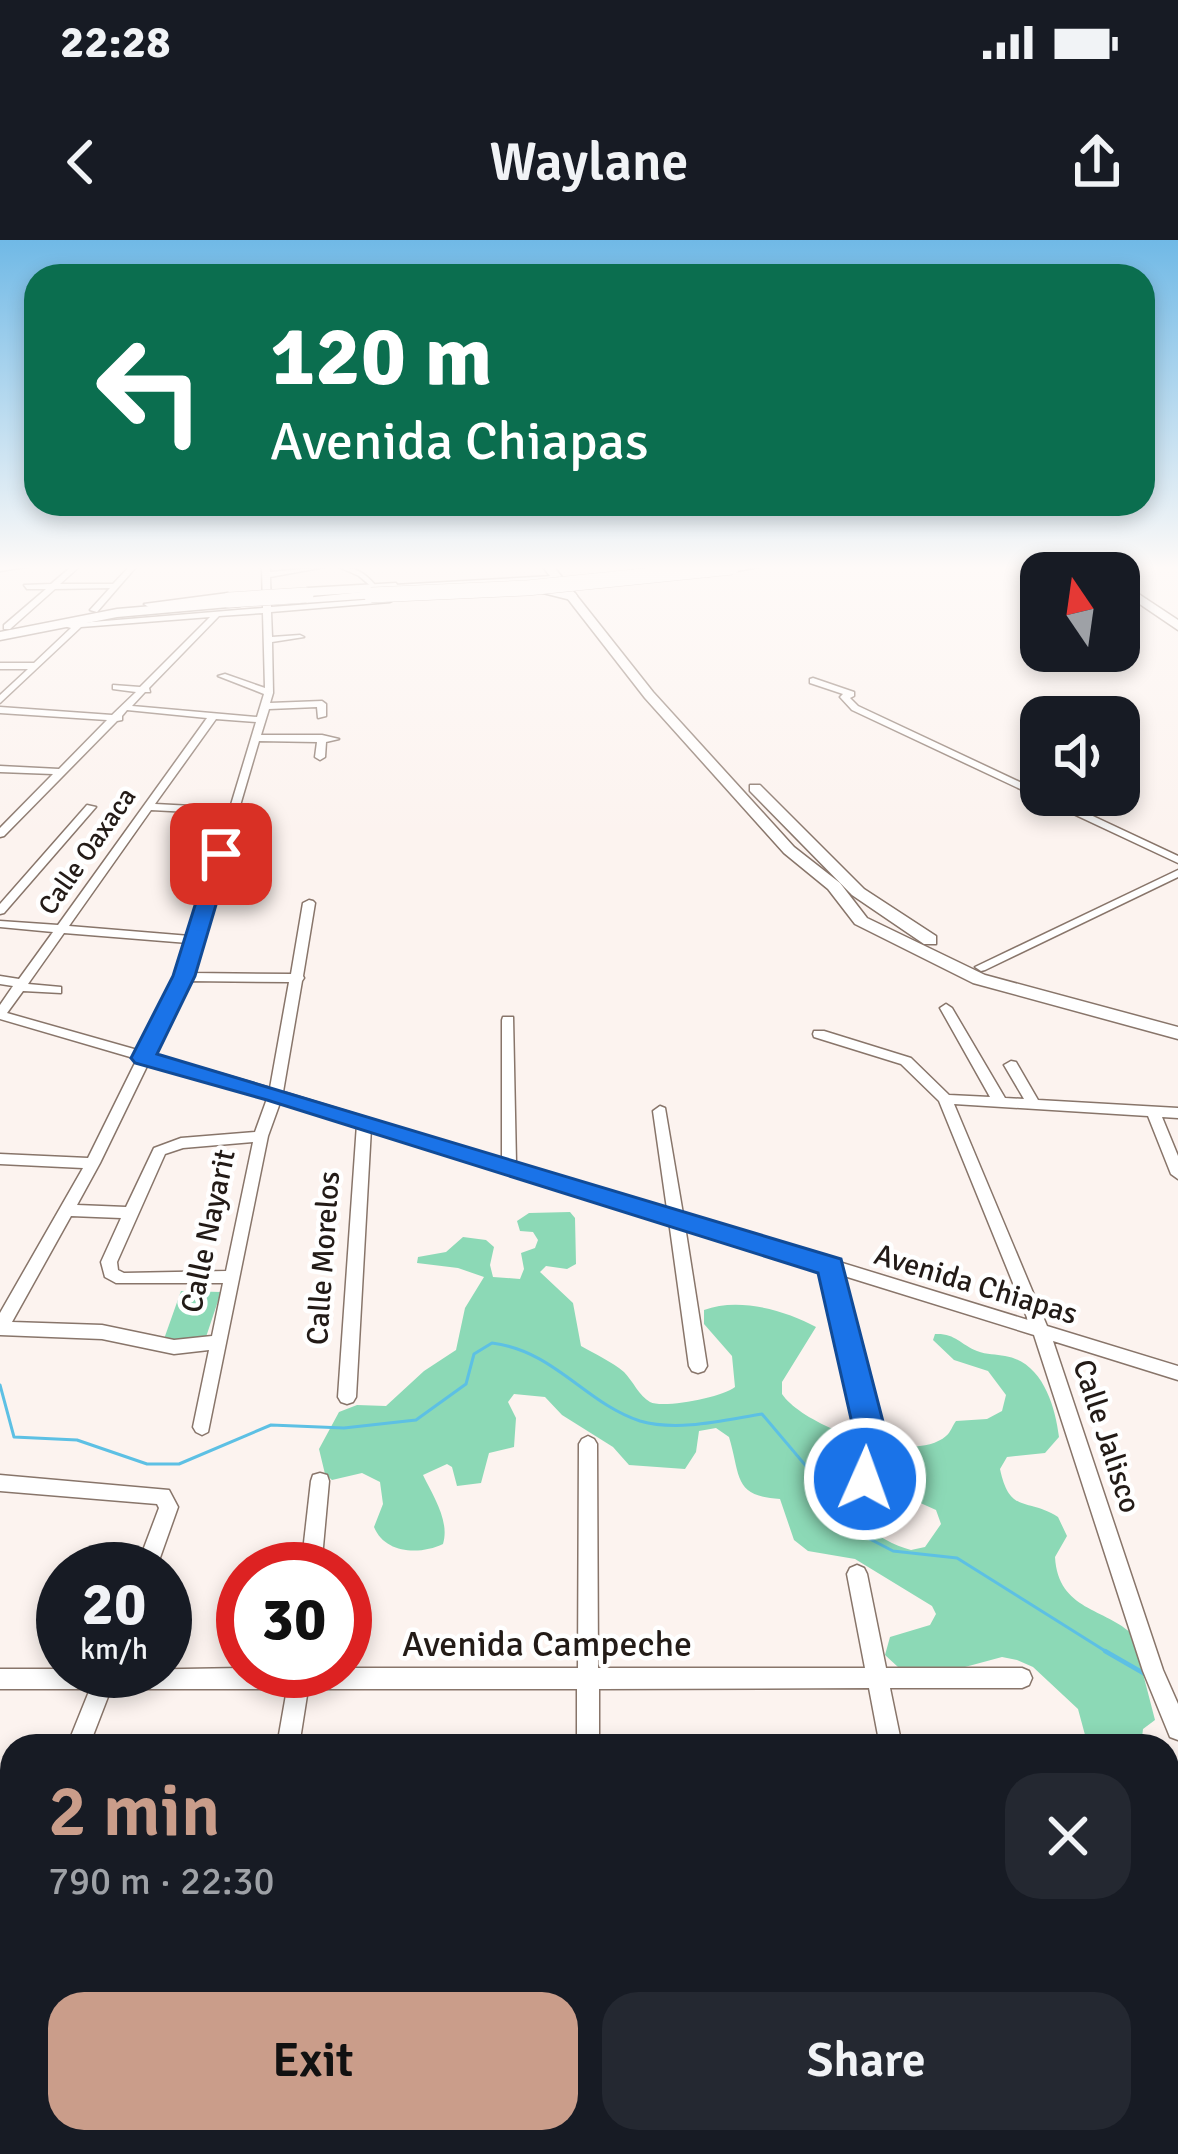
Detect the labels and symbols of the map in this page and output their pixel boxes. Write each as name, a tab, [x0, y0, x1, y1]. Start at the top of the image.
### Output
north arrow	[1020, 552, 1140, 672]
street label: Calle Oaxaca	[31, 781, 143, 921]
pin	[170, 803, 272, 905]
street label: Calle Nayarit	[173, 1146, 244, 1316]
street label: Calle Morelos	[299, 1170, 348, 1346]
street label: Avenida Chiapas	[870, 1236, 1082, 1333]
street label: Calle Jalisco	[1064, 1355, 1149, 1518]
position arrow	[802, 1416, 928, 1542]
speed limit sign: 30	[216, 1542, 372, 1698]
street label: Avenida Campeche	[402, 1622, 692, 1667]

